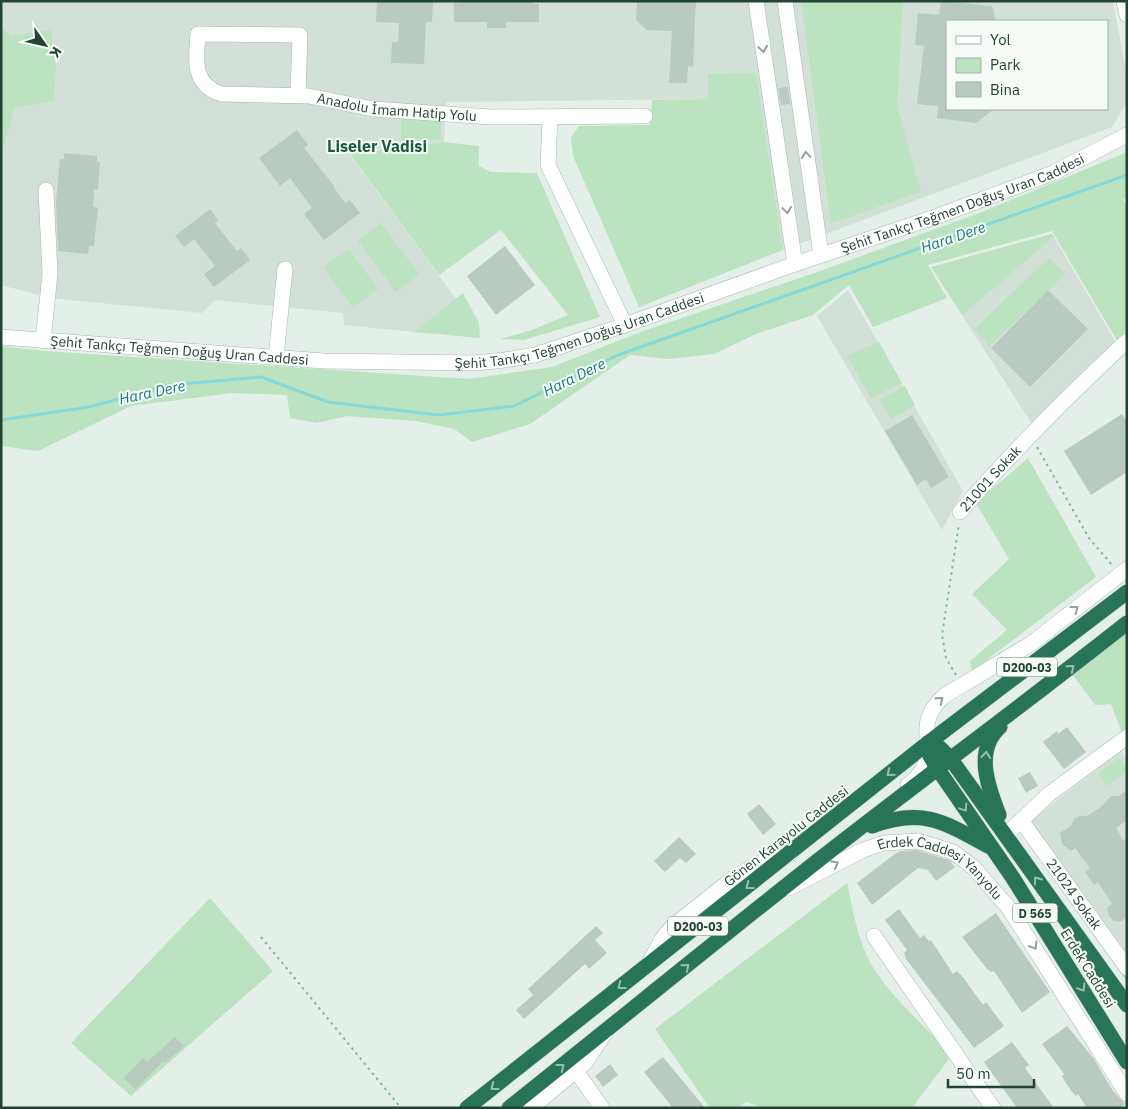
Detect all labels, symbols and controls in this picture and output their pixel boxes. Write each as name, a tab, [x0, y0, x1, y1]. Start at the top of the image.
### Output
north arrow	[20, 20, 70, 70]
legend	[946, 20, 1108, 110]
text: Yol	[990, 30, 1011, 49]
text: K	[45, 43, 66, 62]
one-way arrow	[757, 45, 767, 54]
text: Park	[990, 55, 1020, 74]
text: Bina	[990, 80, 1020, 99]
street label: Anadolu İmam Hatip Yolu	[316, 89, 477, 125]
district label: Liseler Vadisi	[327, 136, 427, 156]
one-way arrow	[802, 150, 812, 159]
street label: Şehit Tankçı Teğmen Doğuş Uran Caddesi	[838, 150, 1087, 257]
one-way arrow	[781, 206, 791, 215]
water label: Hara Dere	[918, 217, 988, 257]
street label: Şehit Tankçı Teğmen Doğuş Uran Caddesi	[455, 288, 706, 372]
street label: Şehit Tankçı Teğmen Doğuş Uran Caddesi	[50, 332, 309, 369]
water label: Hara Dere	[540, 354, 609, 400]
water label: Hara Dere	[117, 376, 187, 408]
street label: 21001 Sokak	[955, 441, 1025, 515]
one-way arrow	[1069, 607, 1078, 615]
road number: D200-03	[997, 658, 1057, 676]
one-way arrow	[1065, 665, 1074, 673]
one-way arrow	[935, 696, 944, 705]
one-way arrow	[980, 750, 991, 758]
one-way arrow	[887, 768, 896, 776]
street label: Gönen Karayolu Caddesi	[720, 782, 852, 890]
one-way arrow	[958, 803, 968, 812]
street label: Erdek Caddesi Yanyolu	[875, 832, 1006, 903]
street label: 21024 Sokak	[1042, 855, 1106, 934]
one-way arrow	[830, 860, 839, 870]
one-way arrow	[1034, 876, 1043, 885]
one-way arrow	[746, 880, 755, 888]
road number: D 565	[1012, 904, 1058, 922]
road number: D200-03	[668, 916, 728, 936]
street label: Erdek Caddesi	[1056, 925, 1120, 1011]
one-way arrow	[1027, 941, 1037, 950]
one-way arrow	[680, 964, 689, 972]
one-way arrow	[618, 980, 627, 989]
one-way arrow	[1075, 983, 1085, 992]
scale bar	[948, 1056, 1034, 1088]
one-way arrow	[555, 1064, 564, 1072]
text: 50 m	[956, 1064, 991, 1083]
one-way arrow	[491, 1081, 500, 1089]

